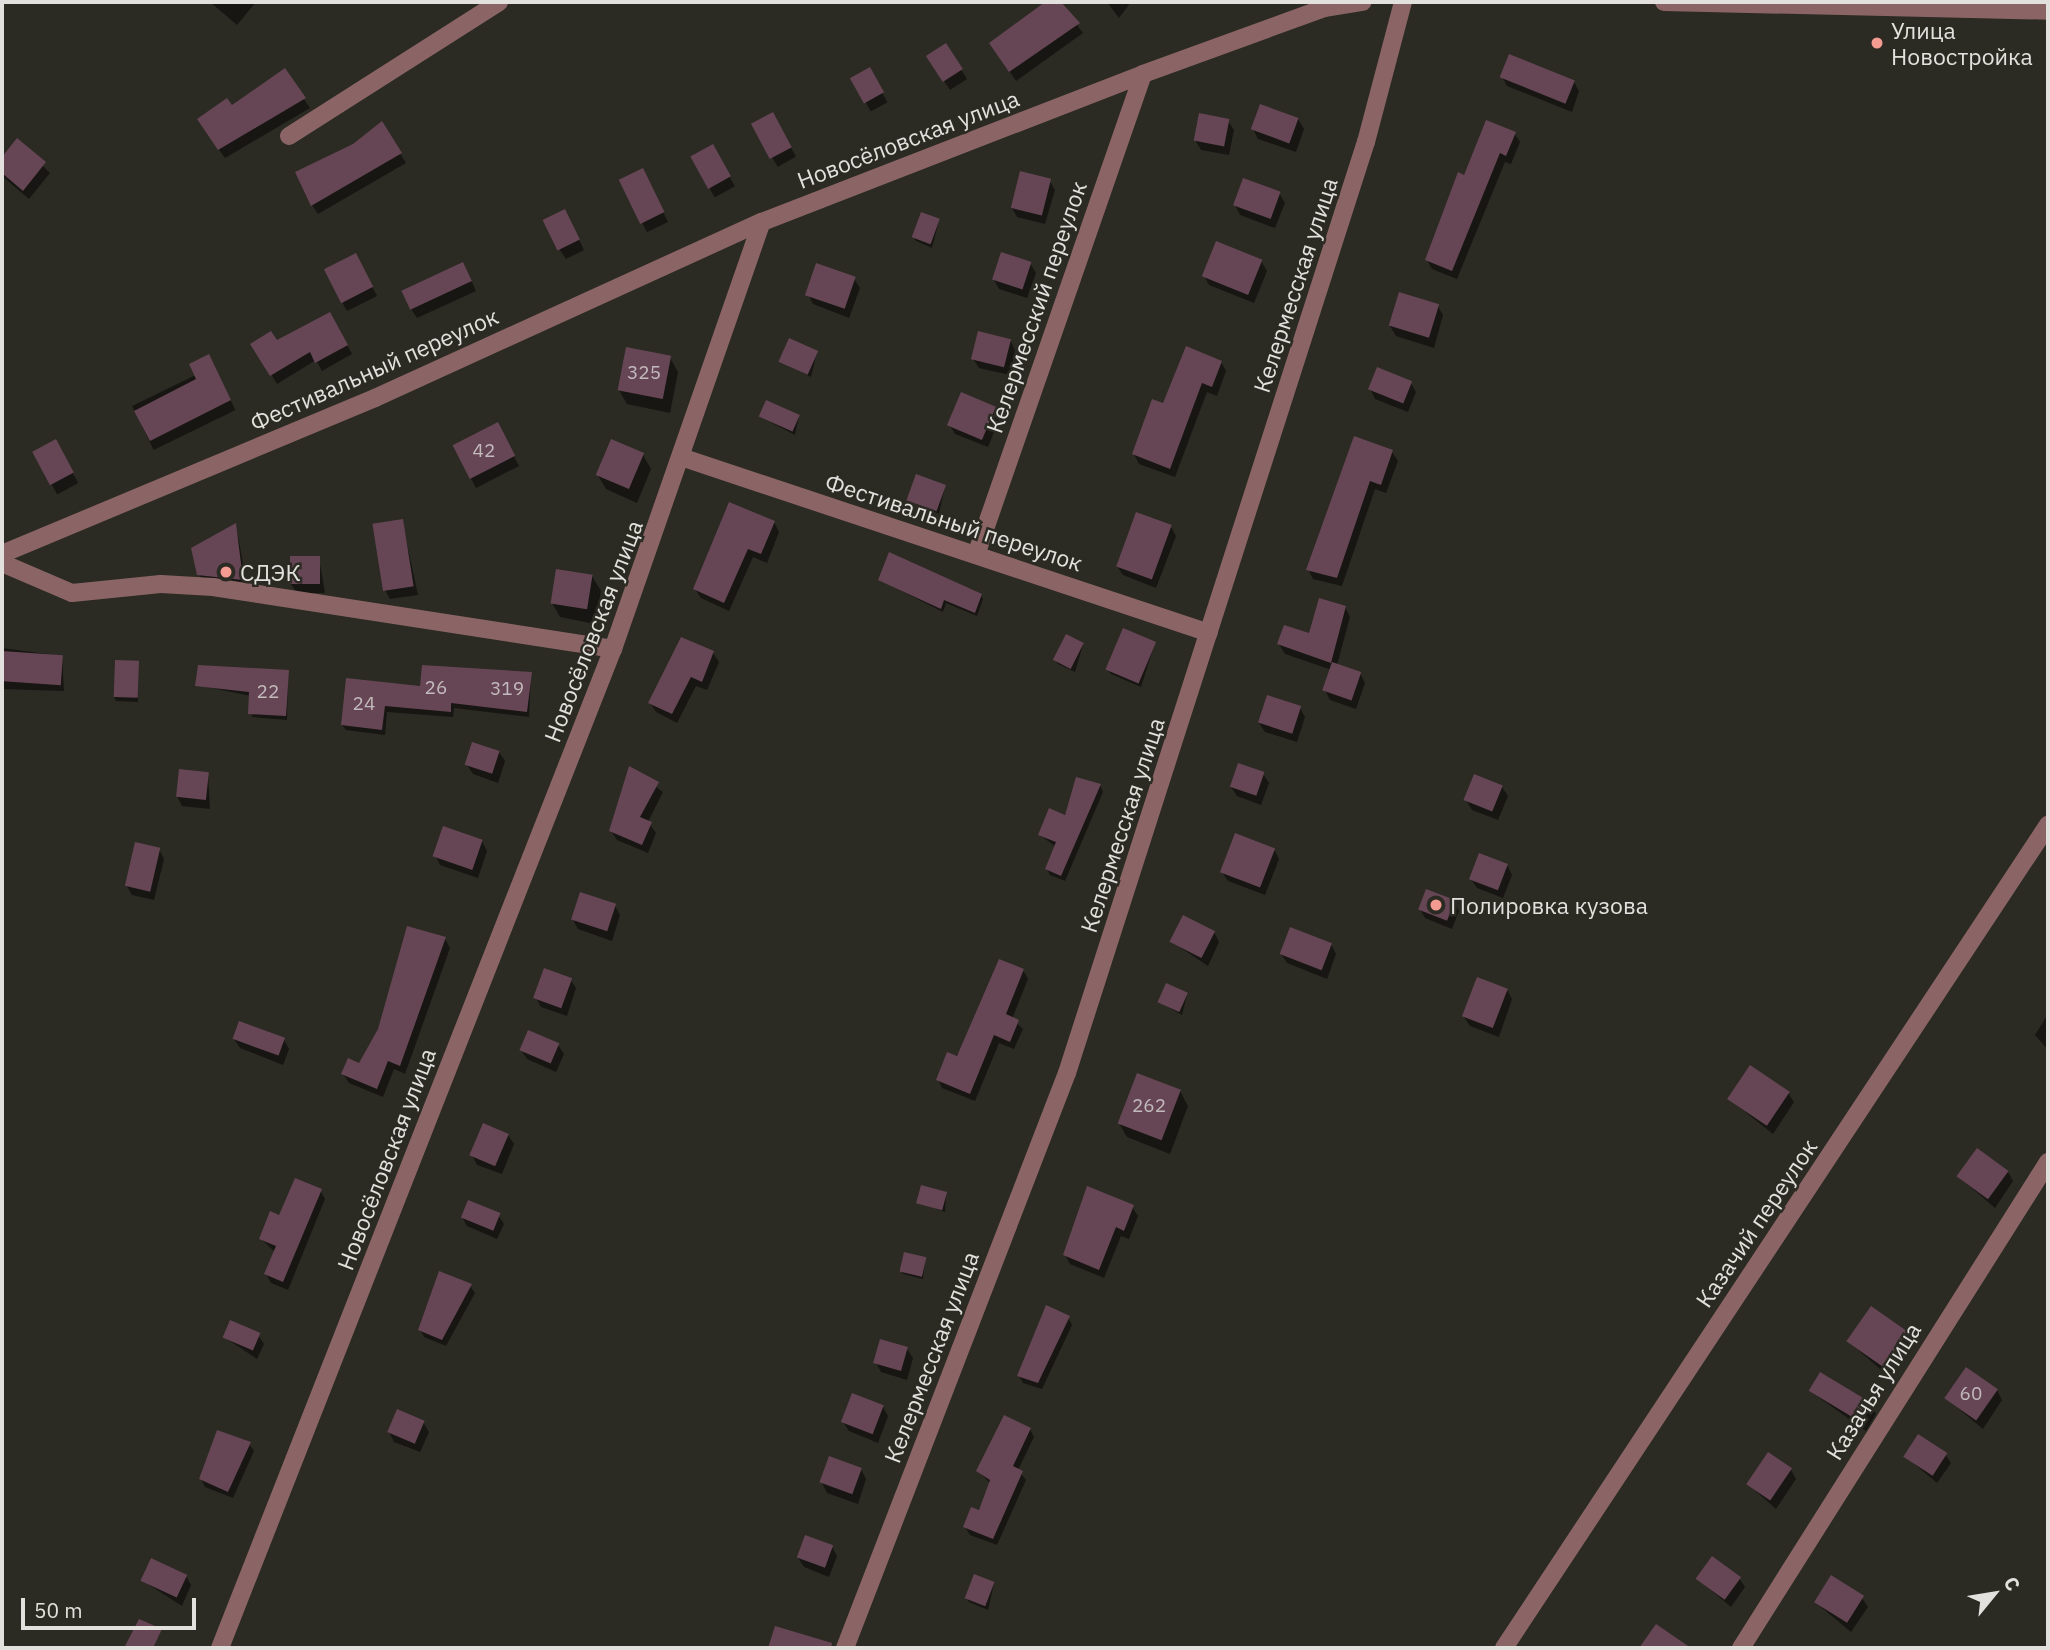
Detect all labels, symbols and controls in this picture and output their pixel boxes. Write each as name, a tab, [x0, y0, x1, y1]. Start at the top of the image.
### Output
place label: Улица Новостройка	[1891, 16, 2033, 70]
marker: Улица Новостройка	[1869, 35, 1885, 51]
street label: Новосёловская улица	[793, 84, 1023, 194]
street label: Келермесская улица	[1247, 174, 1343, 396]
street label: Келермесский переулок	[980, 178, 1092, 436]
street label: Фестивальный переулок	[246, 302, 502, 436]
house number: 325	[627, 362, 661, 384]
house number: 42	[473, 440, 495, 462]
street label: Фестивальный переулок	[822, 467, 1086, 577]
street label: Новосёловская улица	[538, 516, 648, 746]
place label: СДЭК	[240, 558, 301, 586]
marker: СДЭК	[218, 564, 234, 580]
house number: 26	[425, 677, 447, 699]
house number: 319	[490, 678, 524, 700]
house number: 22	[257, 681, 279, 703]
house number: 24	[353, 693, 375, 715]
street label: Келермесская улица	[1074, 714, 1170, 936]
place label: Полировка кузова	[1450, 891, 1648, 919]
marker: Полировка кузова	[1428, 897, 1444, 913]
street label: Новосёловская улица	[331, 1044, 441, 1274]
house number: 262	[1132, 1095, 1166, 1117]
street label: Казачий переулок	[1689, 1134, 1823, 1312]
street label: Келермесская улица	[878, 1247, 984, 1467]
street label: Казачья улица	[1820, 1317, 1926, 1465]
house number: 60	[1960, 1383, 1982, 1405]
north arrow	[1959, 1559, 2029, 1629]
text: С	[1999, 1572, 2026, 1595]
scale bar	[24, 1584, 200, 1628]
text: 50 m	[34, 1596, 83, 1624]

